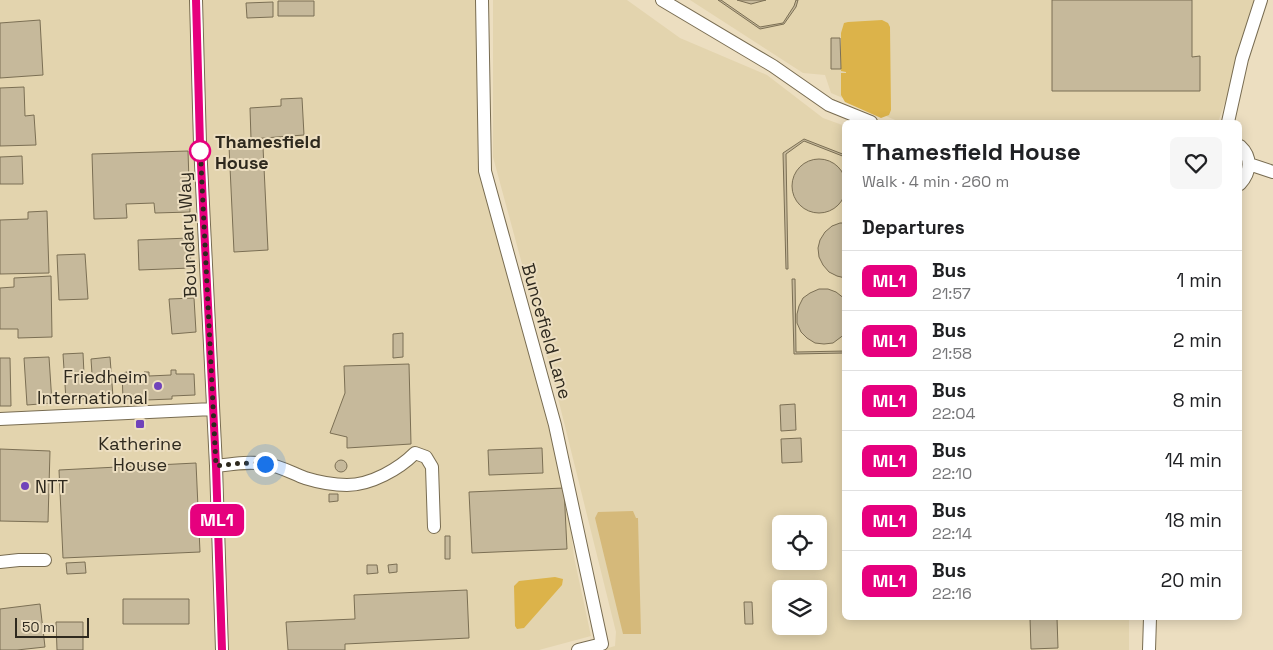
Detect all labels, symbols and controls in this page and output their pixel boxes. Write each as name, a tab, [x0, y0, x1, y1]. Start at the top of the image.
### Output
place label: Thamesfield House	[215, 130, 321, 174]
text: Thamesfield House	[862, 136, 1081, 167]
button: heart	[1170, 137, 1222, 189]
marker: Thamesfield House	[189, 140, 211, 162]
street label: Boundary Way	[172, 171, 202, 299]
text: Walk · 4 min · 260 m	[862, 171, 1009, 192]
text: Departures	[862, 215, 965, 240]
text: Bus	[932, 258, 966, 283]
street label: Buncefield Lane	[517, 260, 577, 402]
text: 1 min	[1177, 268, 1222, 293]
text: ML1	[873, 269, 906, 292]
text: 21:57	[932, 283, 971, 304]
text: Bus	[932, 318, 966, 343]
text: 2 min	[1173, 328, 1222, 353]
text: ML1	[873, 329, 906, 352]
text: 21:58	[932, 343, 972, 364]
place label: Friedheim International	[37, 365, 148, 409]
text: Bus	[932, 378, 966, 403]
marker: Friedheim International	[152, 380, 164, 392]
text: 8 min	[1173, 388, 1222, 413]
text: ML1	[873, 389, 906, 412]
text: 22:04	[932, 403, 976, 424]
marker: Katherine House	[134, 418, 146, 430]
place label: Katherine House	[98, 432, 182, 476]
text: Bus	[932, 438, 966, 463]
text: 14 min	[1165, 448, 1222, 473]
text: ML1	[873, 449, 906, 472]
your location	[253, 452, 278, 477]
text: 22:10	[932, 463, 972, 484]
place label: NTT	[35, 475, 69, 498]
marker: NTT	[19, 480, 31, 492]
text: Bus	[932, 498, 966, 523]
line badge: ML1	[188, 504, 246, 536]
text: ML1	[200, 508, 234, 531]
text: 18 min	[1165, 508, 1222, 533]
text: ML1	[873, 509, 906, 532]
map controls	[772, 515, 827, 635]
button: locate	[772, 515, 827, 570]
text: 22:14	[932, 523, 972, 544]
text: Bus	[932, 558, 966, 583]
text: 20 min	[1161, 568, 1222, 593]
text: ML1	[873, 569, 906, 592]
button: layers	[772, 580, 827, 635]
text: 22:16	[932, 583, 972, 604]
scale bar	[15, 615, 89, 638]
text: 50 m	[22, 618, 55, 636]

